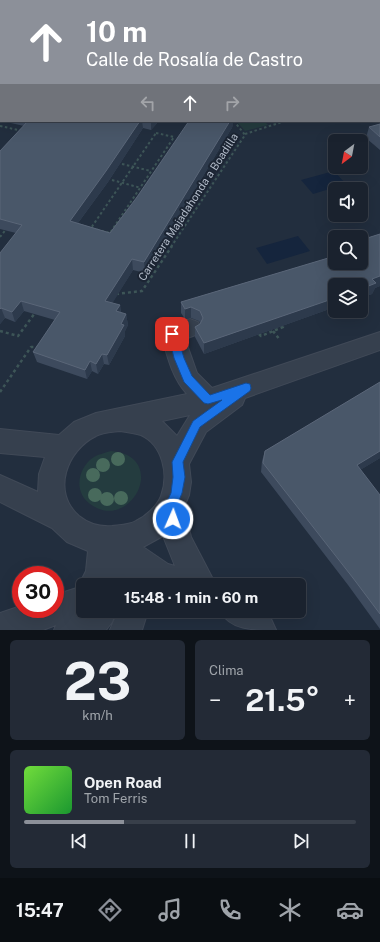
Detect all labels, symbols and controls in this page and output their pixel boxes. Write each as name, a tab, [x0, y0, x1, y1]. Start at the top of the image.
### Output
text: 10 m	[86, 15, 147, 48]
icon: ahead	[20, 16, 72, 68]
text: Calle de Rosalía de Castro	[86, 49, 303, 70]
icon: left	[137, 92, 159, 114]
icon: ahead	[179, 92, 201, 114]
icon: right	[221, 92, 243, 114]
street label: Carretera Majadahonda a Boadilla	[136, 131, 240, 283]
north arrow	[328, 134, 368, 174]
map controls	[328, 134, 368, 318]
button: sound	[328, 182, 368, 222]
button: search	[328, 230, 368, 270]
button: layers	[328, 278, 368, 318]
pin	[155, 317, 189, 351]
icon: arrive	[161, 323, 183, 345]
position arrow	[152, 498, 194, 540]
speed limit sign: 30	[12, 566, 64, 618]
text: 15:48 · 1 min · 60 m	[124, 589, 258, 606]
text: 23	[64, 651, 131, 712]
text: Clima	[209, 663, 244, 678]
text: 21.5°	[245, 682, 320, 718]
text: −	[209, 687, 221, 713]
text: +	[344, 687, 356, 713]
text: km/h	[82, 708, 113, 723]
text: Open Road	[84, 774, 162, 791]
text: Tom Ferris	[84, 791, 147, 806]
icon: previous	[68, 830, 90, 852]
icon: pause	[179, 830, 201, 852]
icon: next	[290, 830, 312, 852]
icon: directions	[96, 896, 124, 924]
icon: music	[156, 896, 184, 924]
icon: phone	[216, 896, 244, 924]
icon: climate	[276, 896, 304, 924]
icon: car	[336, 896, 364, 924]
text: 15:47	[16, 900, 64, 921]

